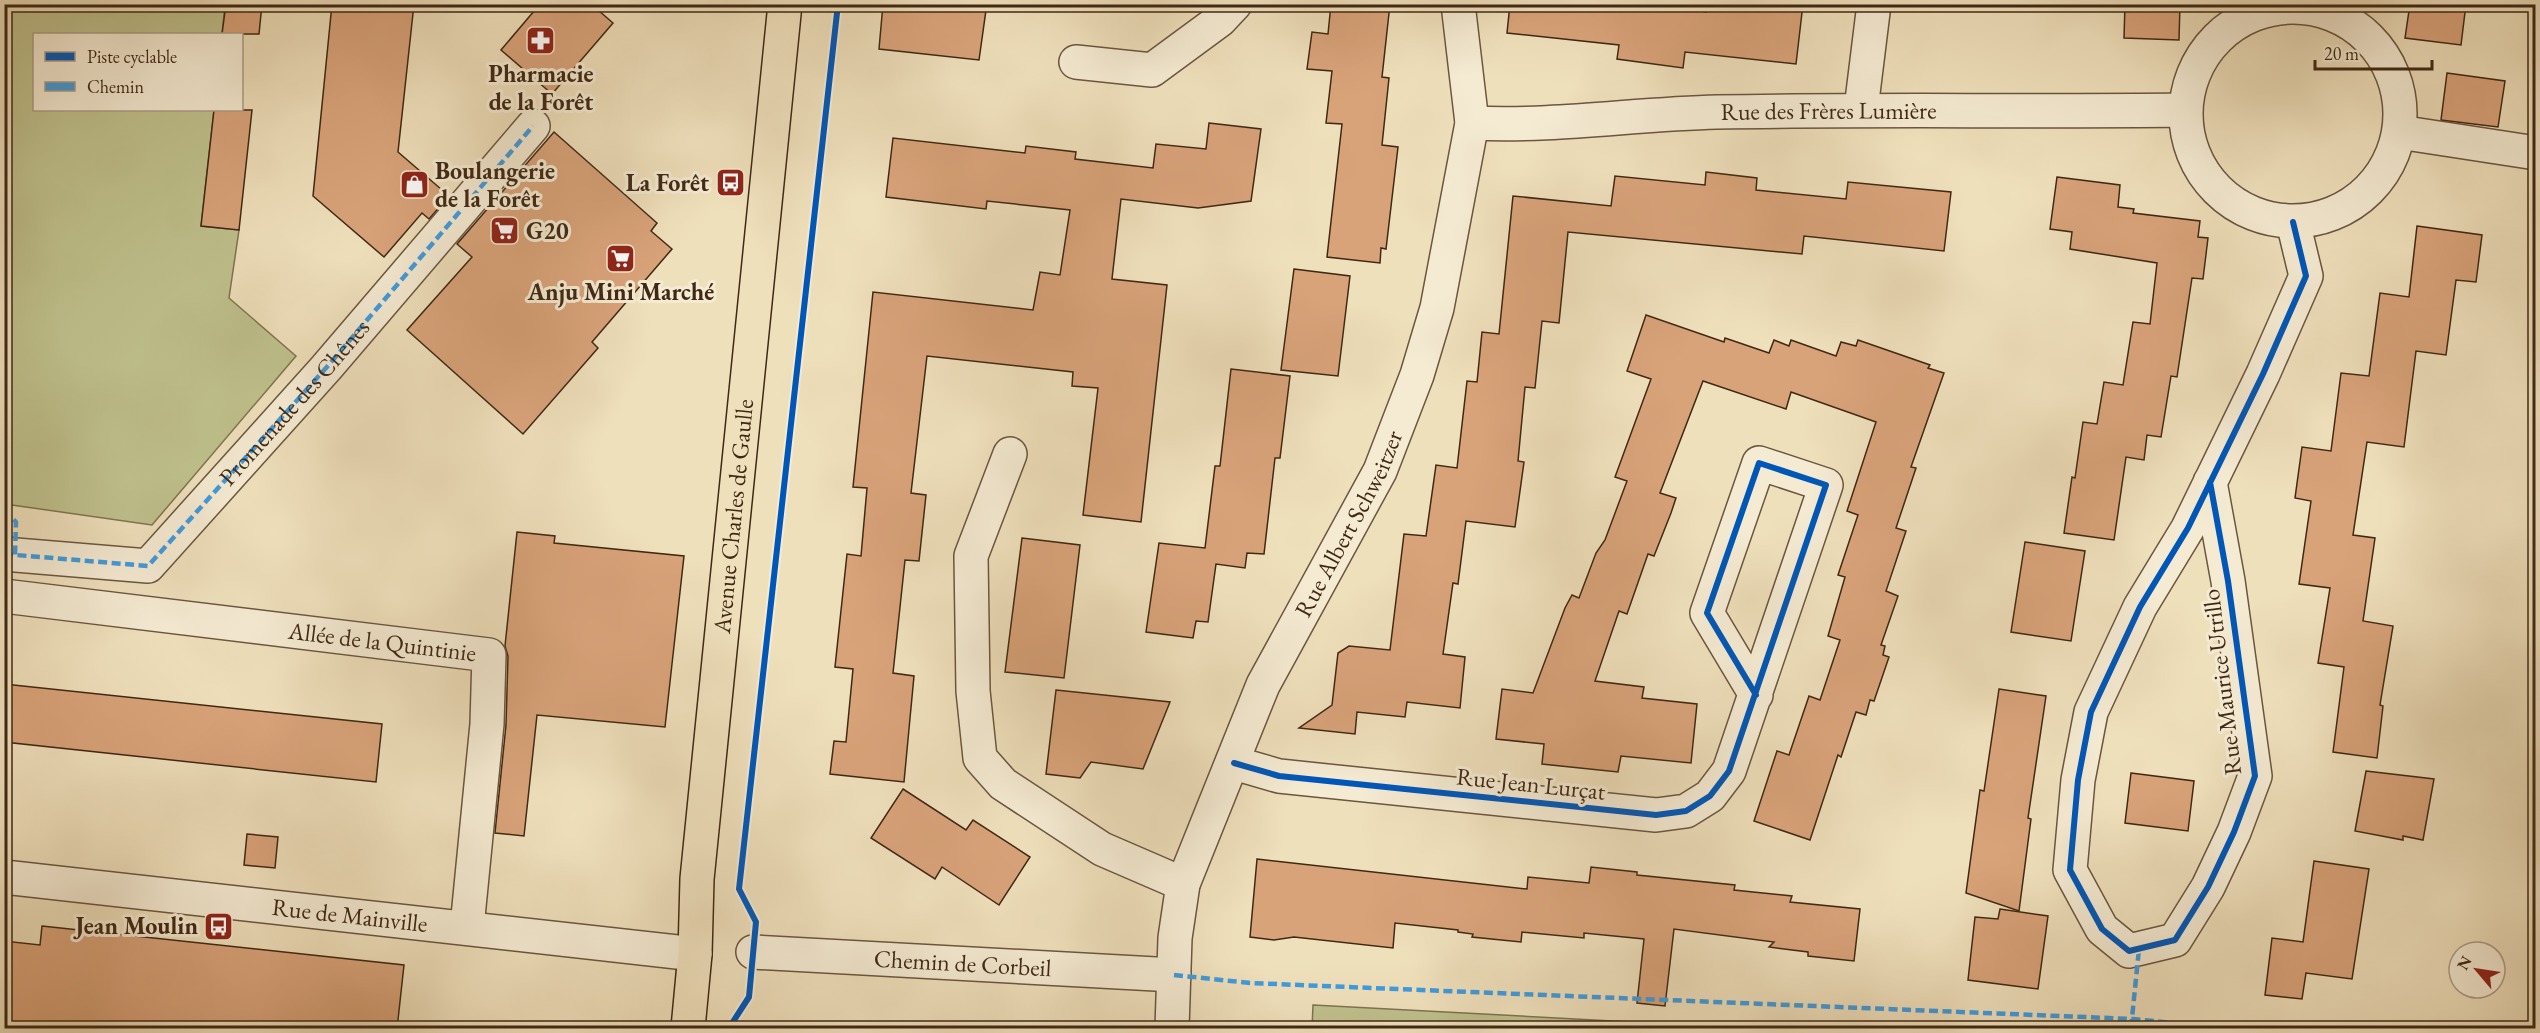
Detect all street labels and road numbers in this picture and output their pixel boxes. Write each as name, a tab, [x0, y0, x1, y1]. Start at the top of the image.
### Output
street label: Rue des Frères Lumière	[1720, 95, 1937, 127]
street label: Promenade des Chênes	[212, 312, 376, 492]
street label: Avenue Charles de Gaulle	[706, 397, 760, 636]
street label: Rue Albert Schweitzer	[1287, 426, 1409, 622]
street label: Rue Maurice Utrillo	[2195, 587, 2248, 777]
street label: Allée de la Quintinie	[286, 615, 478, 668]
street label: Rue Jean Lurçat	[1455, 760, 1608, 807]
street label: Rue de Mainville	[271, 891, 429, 939]
street label: Chemin de Corbeil	[873, 943, 1052, 983]

